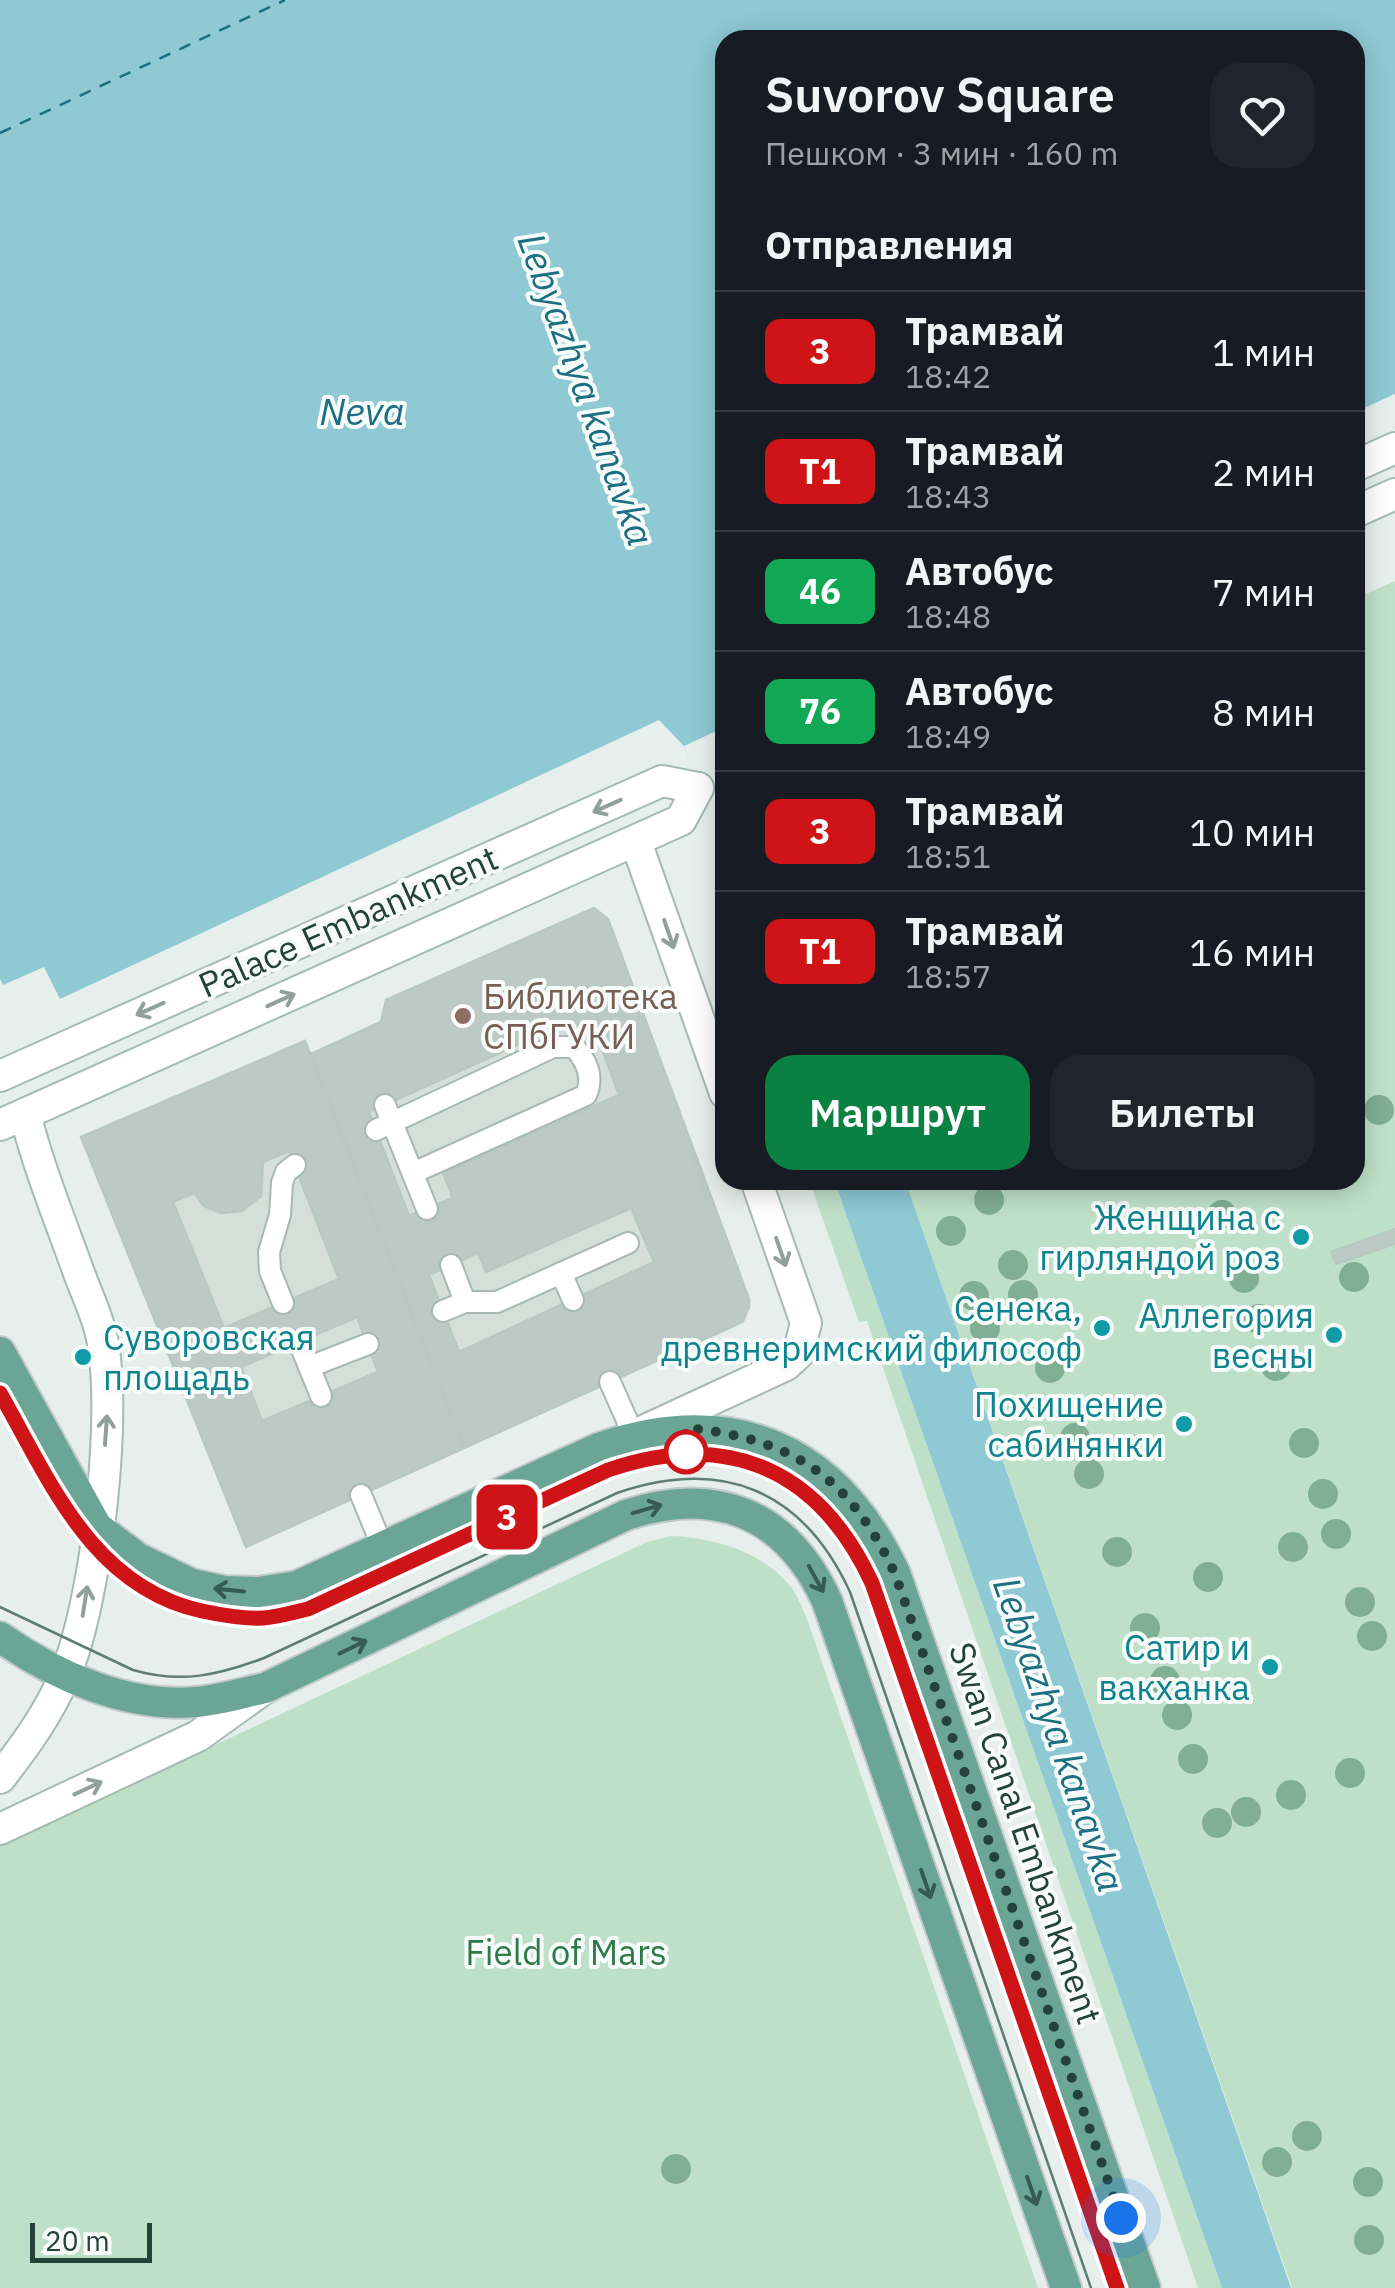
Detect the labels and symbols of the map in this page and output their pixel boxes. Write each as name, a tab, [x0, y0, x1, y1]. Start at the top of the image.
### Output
water label: Lebyazhya kanavka	[508, 226, 666, 552]
water label: Neva	[319, 386, 405, 435]
one-way arrow	[592, 798, 623, 816]
street label: Palace Embankment	[191, 834, 505, 1008]
one-way arrow	[661, 917, 679, 948]
place label: Библиотека СПбГУКИ	[483, 973, 678, 1059]
one-way arrow	[265, 990, 296, 1008]
one-way arrow	[135, 1001, 166, 1019]
marker: Библиотека СПбГУКИ	[452, 1005, 474, 1027]
place label: Женщина с гирляндой роз	[1039, 1194, 1281, 1280]
marker: Женщина с гирляндой роз	[1290, 1226, 1312, 1248]
one-way arrow	[773, 1235, 791, 1266]
place label: Сенека, древнеримский философ	[661, 1285, 1082, 1371]
place label: Аллегория весны	[1139, 1292, 1314, 1378]
place label: Суворовская площадь	[103, 1314, 315, 1400]
marker: Сенека, древнеримский философ	[1091, 1317, 1113, 1339]
marker: Аллегория весны	[1323, 1324, 1345, 1346]
marker: Суворовская площадь	[72, 1346, 94, 1368]
place label: Похищение сабинянки	[974, 1381, 1164, 1467]
marker: Похищение сабинянки	[1173, 1413, 1195, 1435]
one-way arrow	[97, 1414, 116, 1446]
unlabelled marker	[665, 1431, 707, 1473]
line badge: 3	[474, 1484, 540, 1550]
one-way arrow	[631, 1499, 662, 1517]
one-way arrow	[806, 1563, 826, 1593]
water label: Lebyazhya kanavka	[983, 1570, 1137, 1898]
one-way arrow	[213, 1580, 245, 1599]
one-way arrow	[77, 1585, 95, 1618]
place label: Сатир и вакханка	[1098, 1624, 1250, 1710]
street label: Swan Canal Embankment	[939, 1636, 1113, 2030]
one-way arrow	[338, 1637, 368, 1656]
marker: Сатир и вакханка	[1259, 1656, 1281, 1678]
one-way arrow	[73, 1777, 103, 1796]
one-way arrow	[918, 1867, 936, 1899]
park label: Field of Mars	[465, 1929, 667, 1975]
one-way arrow	[1024, 2175, 1042, 2206]
your location	[1096, 2193, 1146, 2243]
scale bar	[30, 2218, 152, 2262]

